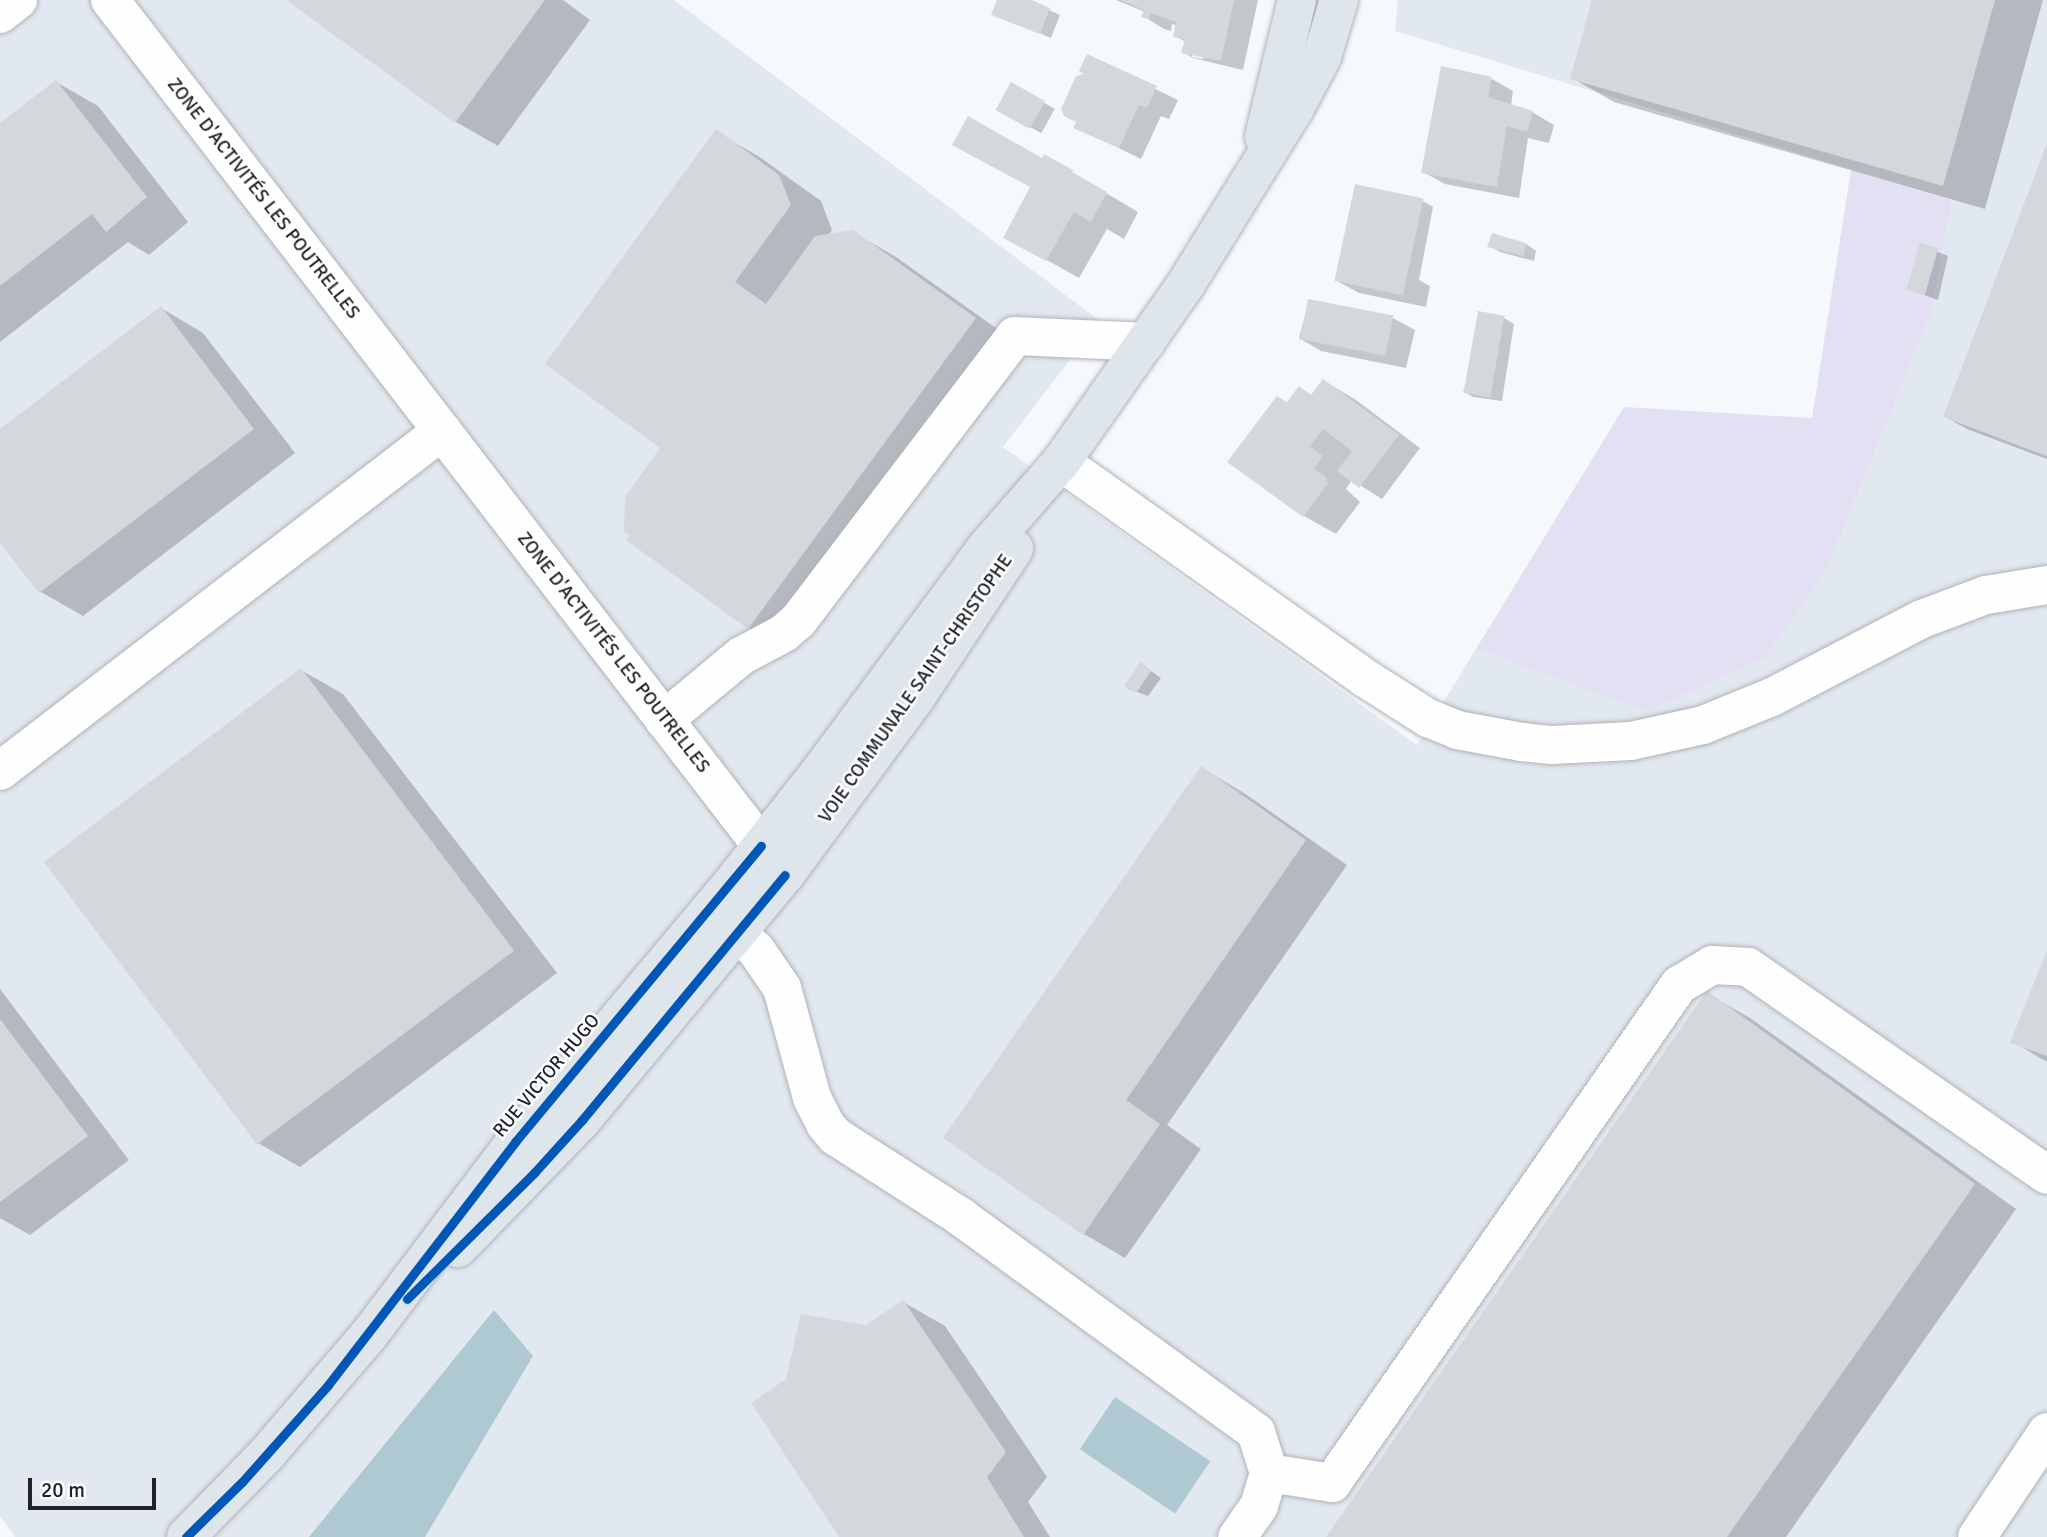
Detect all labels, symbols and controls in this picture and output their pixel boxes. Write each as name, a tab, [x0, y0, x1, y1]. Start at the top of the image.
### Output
street label: ZONE D'ACTIVITÉS LES POUTRELLES	[162, 74, 364, 324]
street label: ZONE D'ACTIVITÉS LES POUTRELLES	[512, 528, 714, 778]
street label: VOIE COMMUNALE SAINT-CHRISTOPHE	[814, 550, 1018, 828]
street label: RUE VICTOR HUGO	[489, 1010, 605, 1142]
scale bar	[32, 1464, 159, 1508]
text: 20 m	[41, 1477, 85, 1503]

